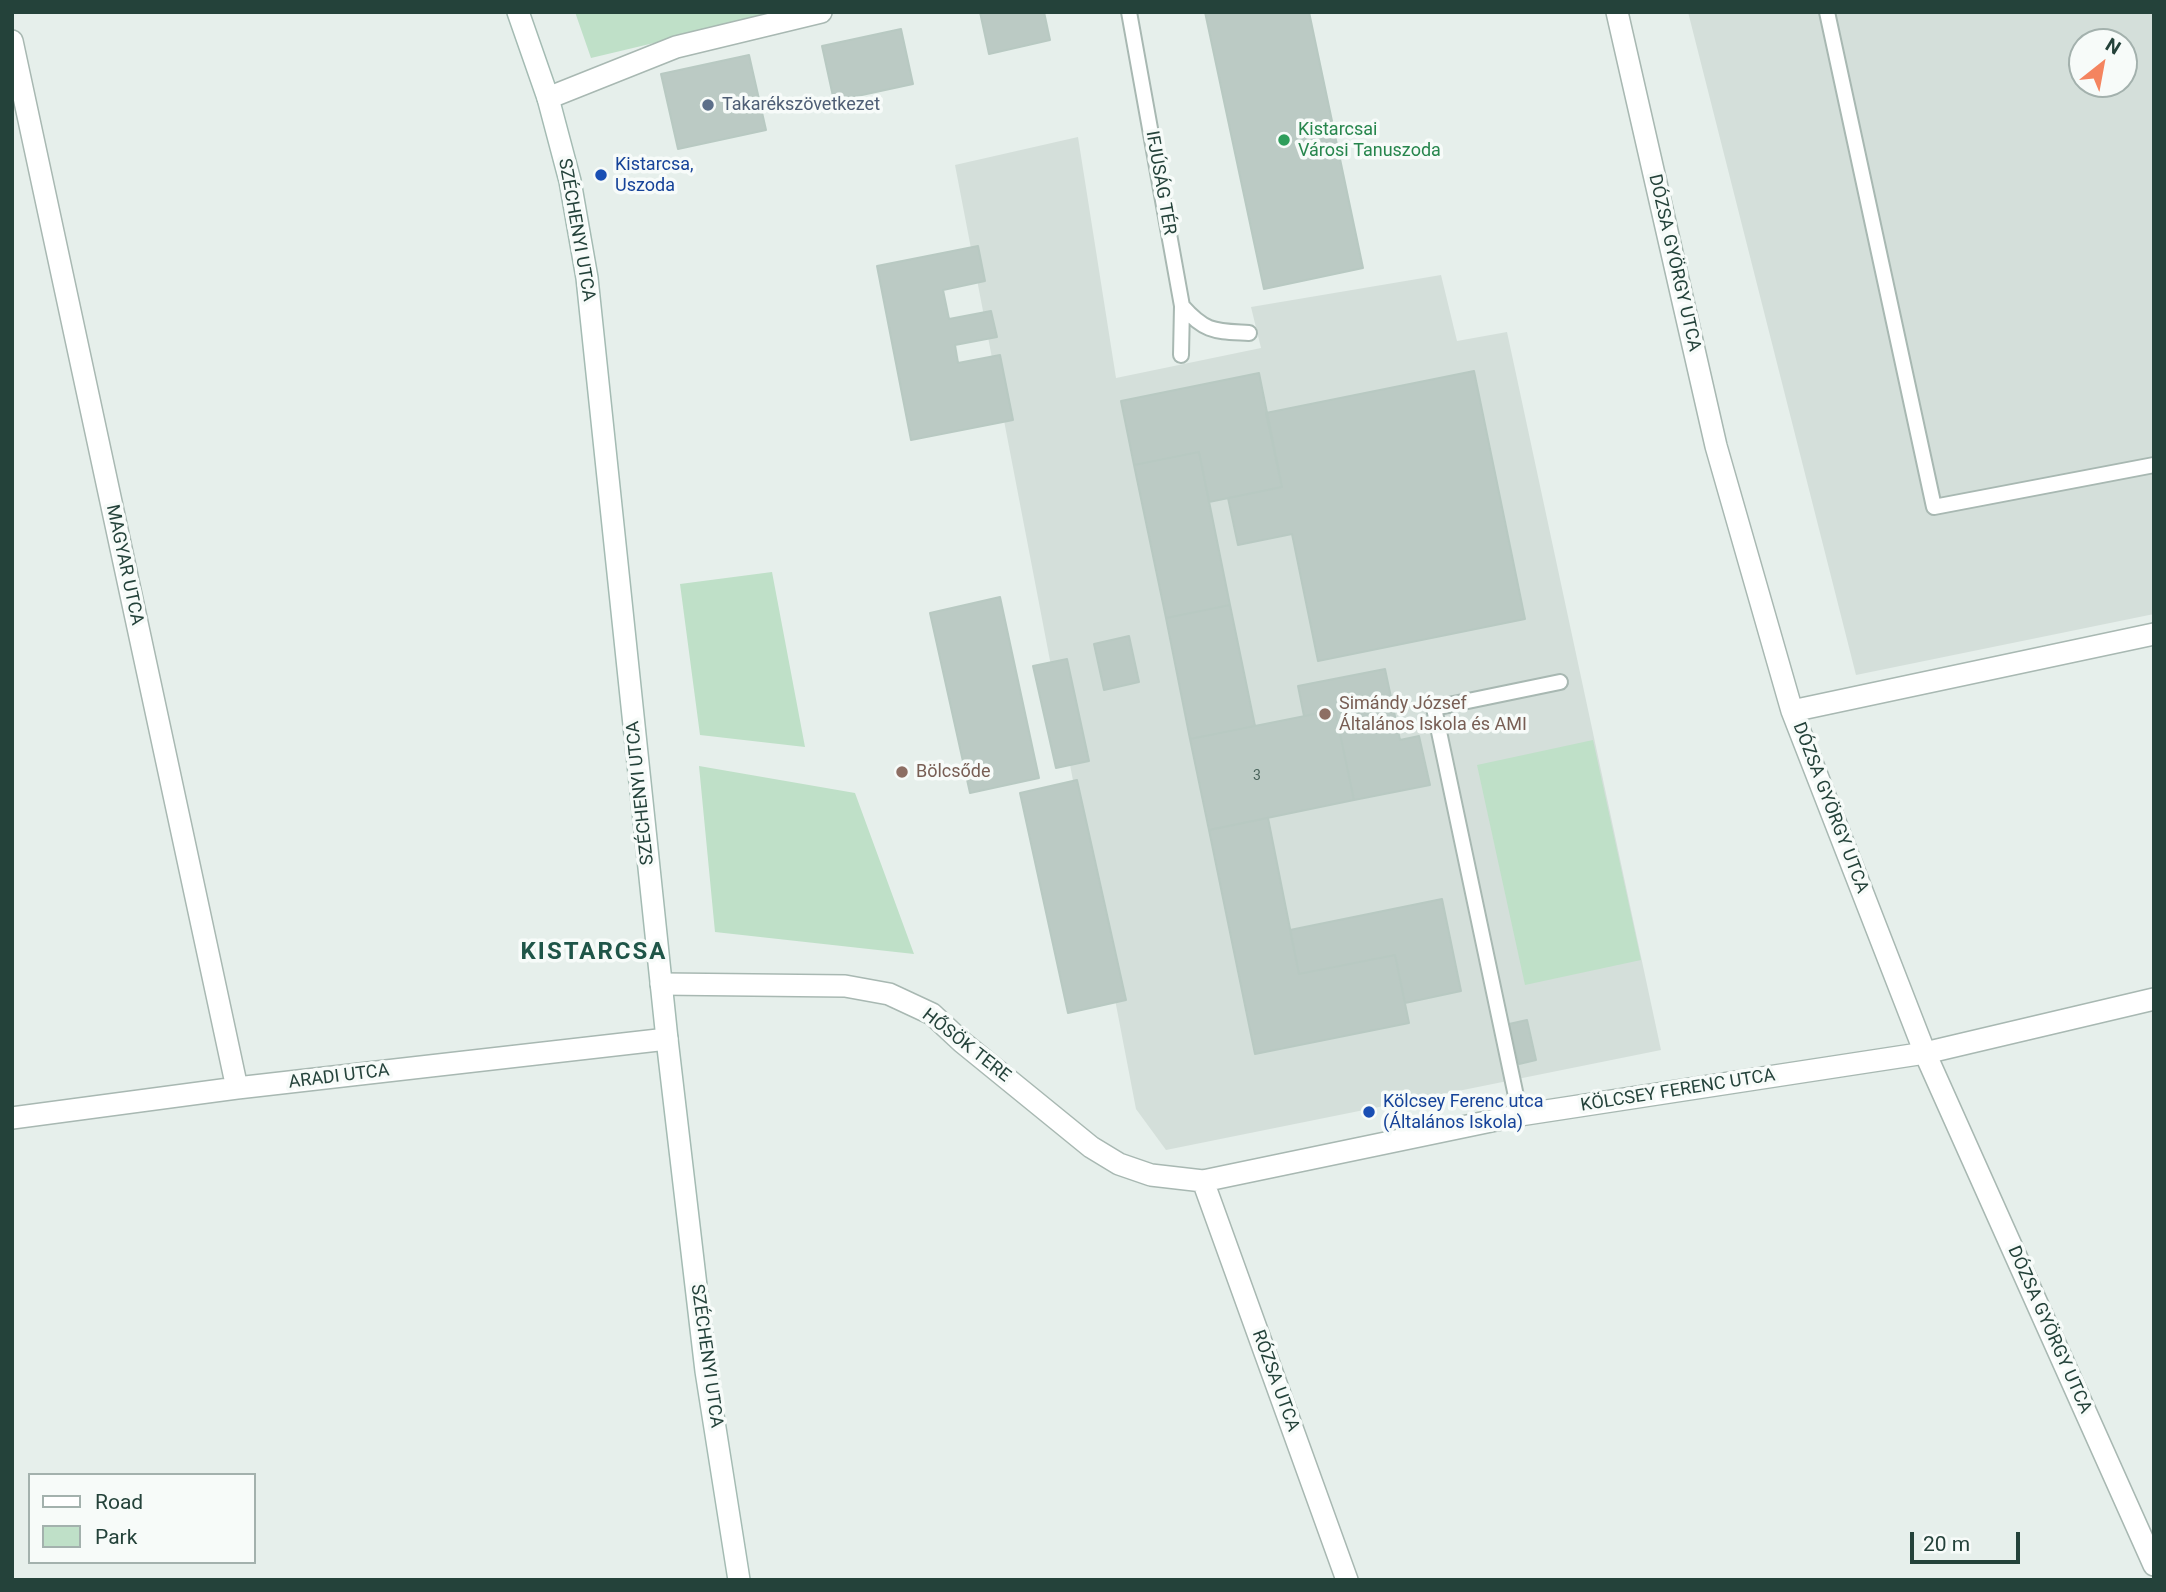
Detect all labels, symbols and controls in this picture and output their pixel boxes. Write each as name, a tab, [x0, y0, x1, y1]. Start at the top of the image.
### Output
north arrow	[2068, 28, 2138, 98]
text: N	[2101, 33, 2125, 60]
place label: Takarékszövetkezet	[722, 94, 880, 116]
marker: Takarékszövetkezet	[700, 97, 716, 113]
place label: Kistarcsai Városi Tanuszoda	[1298, 119, 1441, 162]
street label: IFJÚSÁG TÉR	[1140, 129, 1180, 237]
marker: Kistarcsai Városi Tanuszoda	[1276, 132, 1292, 148]
place label: Kistarcsa, Uszoda	[615, 154, 694, 196]
street label: SZÉCHENYI UTCA	[553, 157, 599, 303]
marker: Kistarcsa, Uszoda	[593, 167, 609, 183]
street label: DÓZSA GYÖRGY UTCA	[1643, 172, 1705, 354]
street label: MAGYAR UTCA	[101, 503, 147, 627]
place label: Simándy József Általános Iskola és AMI	[1339, 693, 1527, 736]
marker: Simándy József Általános Iskola és AMI	[1317, 706, 1333, 722]
street label: SZÉCHENYI UTCA	[623, 720, 659, 866]
street label: DÓZSA GYÖRGY UTCA	[1787, 720, 1873, 896]
place label: Bölcsőde	[916, 761, 991, 783]
marker: Bölcsőde	[894, 764, 910, 780]
house number: 3	[1253, 768, 1261, 784]
district label: KISTARCSA	[522, 939, 666, 967]
street label: HŐSÖK TERE	[917, 1005, 1015, 1087]
street label: ARADI UTCA	[287, 1060, 391, 1094]
street label: KÖLCSEY FERENC UTCA	[1579, 1065, 1777, 1117]
place label: Kölcsey Ferenc utca (Általános Iskola)	[1383, 1091, 1543, 1134]
marker: Kölcsey Ferenc utca (Általános Iskola)	[1361, 1104, 1377, 1120]
street label: DÓZSA GYÖRGY UTCA	[2002, 1243, 2096, 1417]
street label: SZÉCHENYI UTCA	[685, 1283, 727, 1429]
street label: RÓZSA UTCA	[1247, 1327, 1303, 1435]
legend	[28, 1473, 256, 1564]
text: Road	[95, 1490, 143, 1514]
scale bar	[1914, 1518, 2024, 1562]
text: Park	[95, 1525, 137, 1549]
text: 20 m	[1923, 1532, 1970, 1556]

